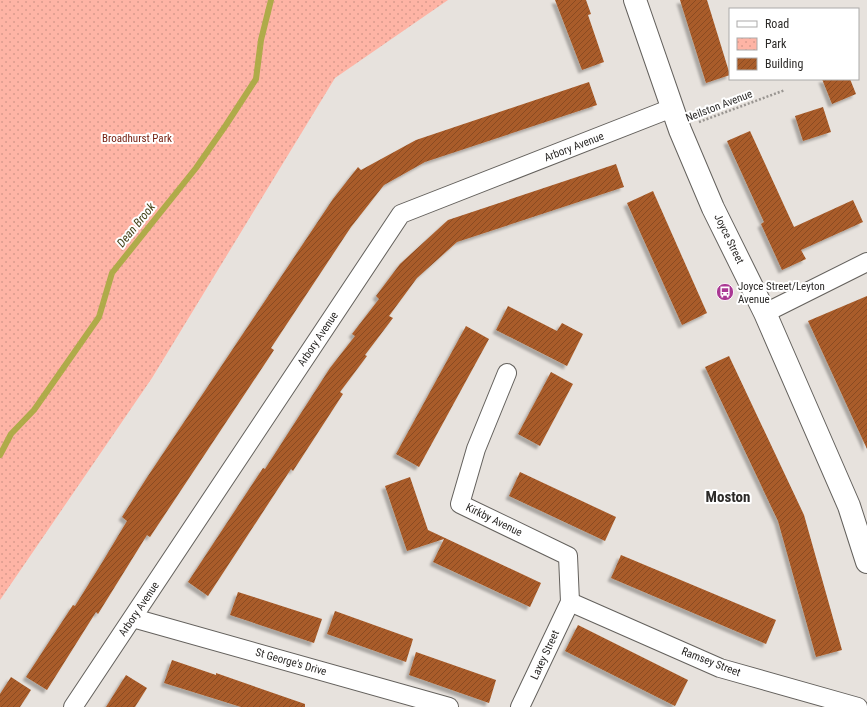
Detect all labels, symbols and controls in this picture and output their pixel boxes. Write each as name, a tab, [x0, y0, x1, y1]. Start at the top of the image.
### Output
legend	[729, 8, 859, 80]
text: Road	[765, 17, 789, 31]
text: Park	[765, 37, 787, 51]
text: Building	[765, 57, 803, 71]
street label: Neilston Avenue	[684, 87, 754, 125]
street label: Arbory Avenue	[542, 130, 606, 164]
park label: Broadhurst Park	[102, 132, 172, 145]
water label: Dean Brook	[114, 200, 159, 250]
street label: Joyce Street	[711, 212, 747, 266]
place label: Joyce Street/Leyton Avenue	[738, 280, 825, 306]
bus stop icon: Joyce Street/Leyton Avenue	[715, 282, 735, 302]
street label: Arbory Avenue	[295, 309, 341, 369]
district label: Moston	[706, 488, 750, 506]
street label: Kirkby Avenue	[464, 501, 524, 539]
street label: Arbory Avenue	[116, 579, 162, 639]
street label: Laxey Street	[528, 628, 562, 682]
street label: Ramsey Street	[680, 645, 742, 679]
street label: St George's Drive	[254, 646, 328, 678]

